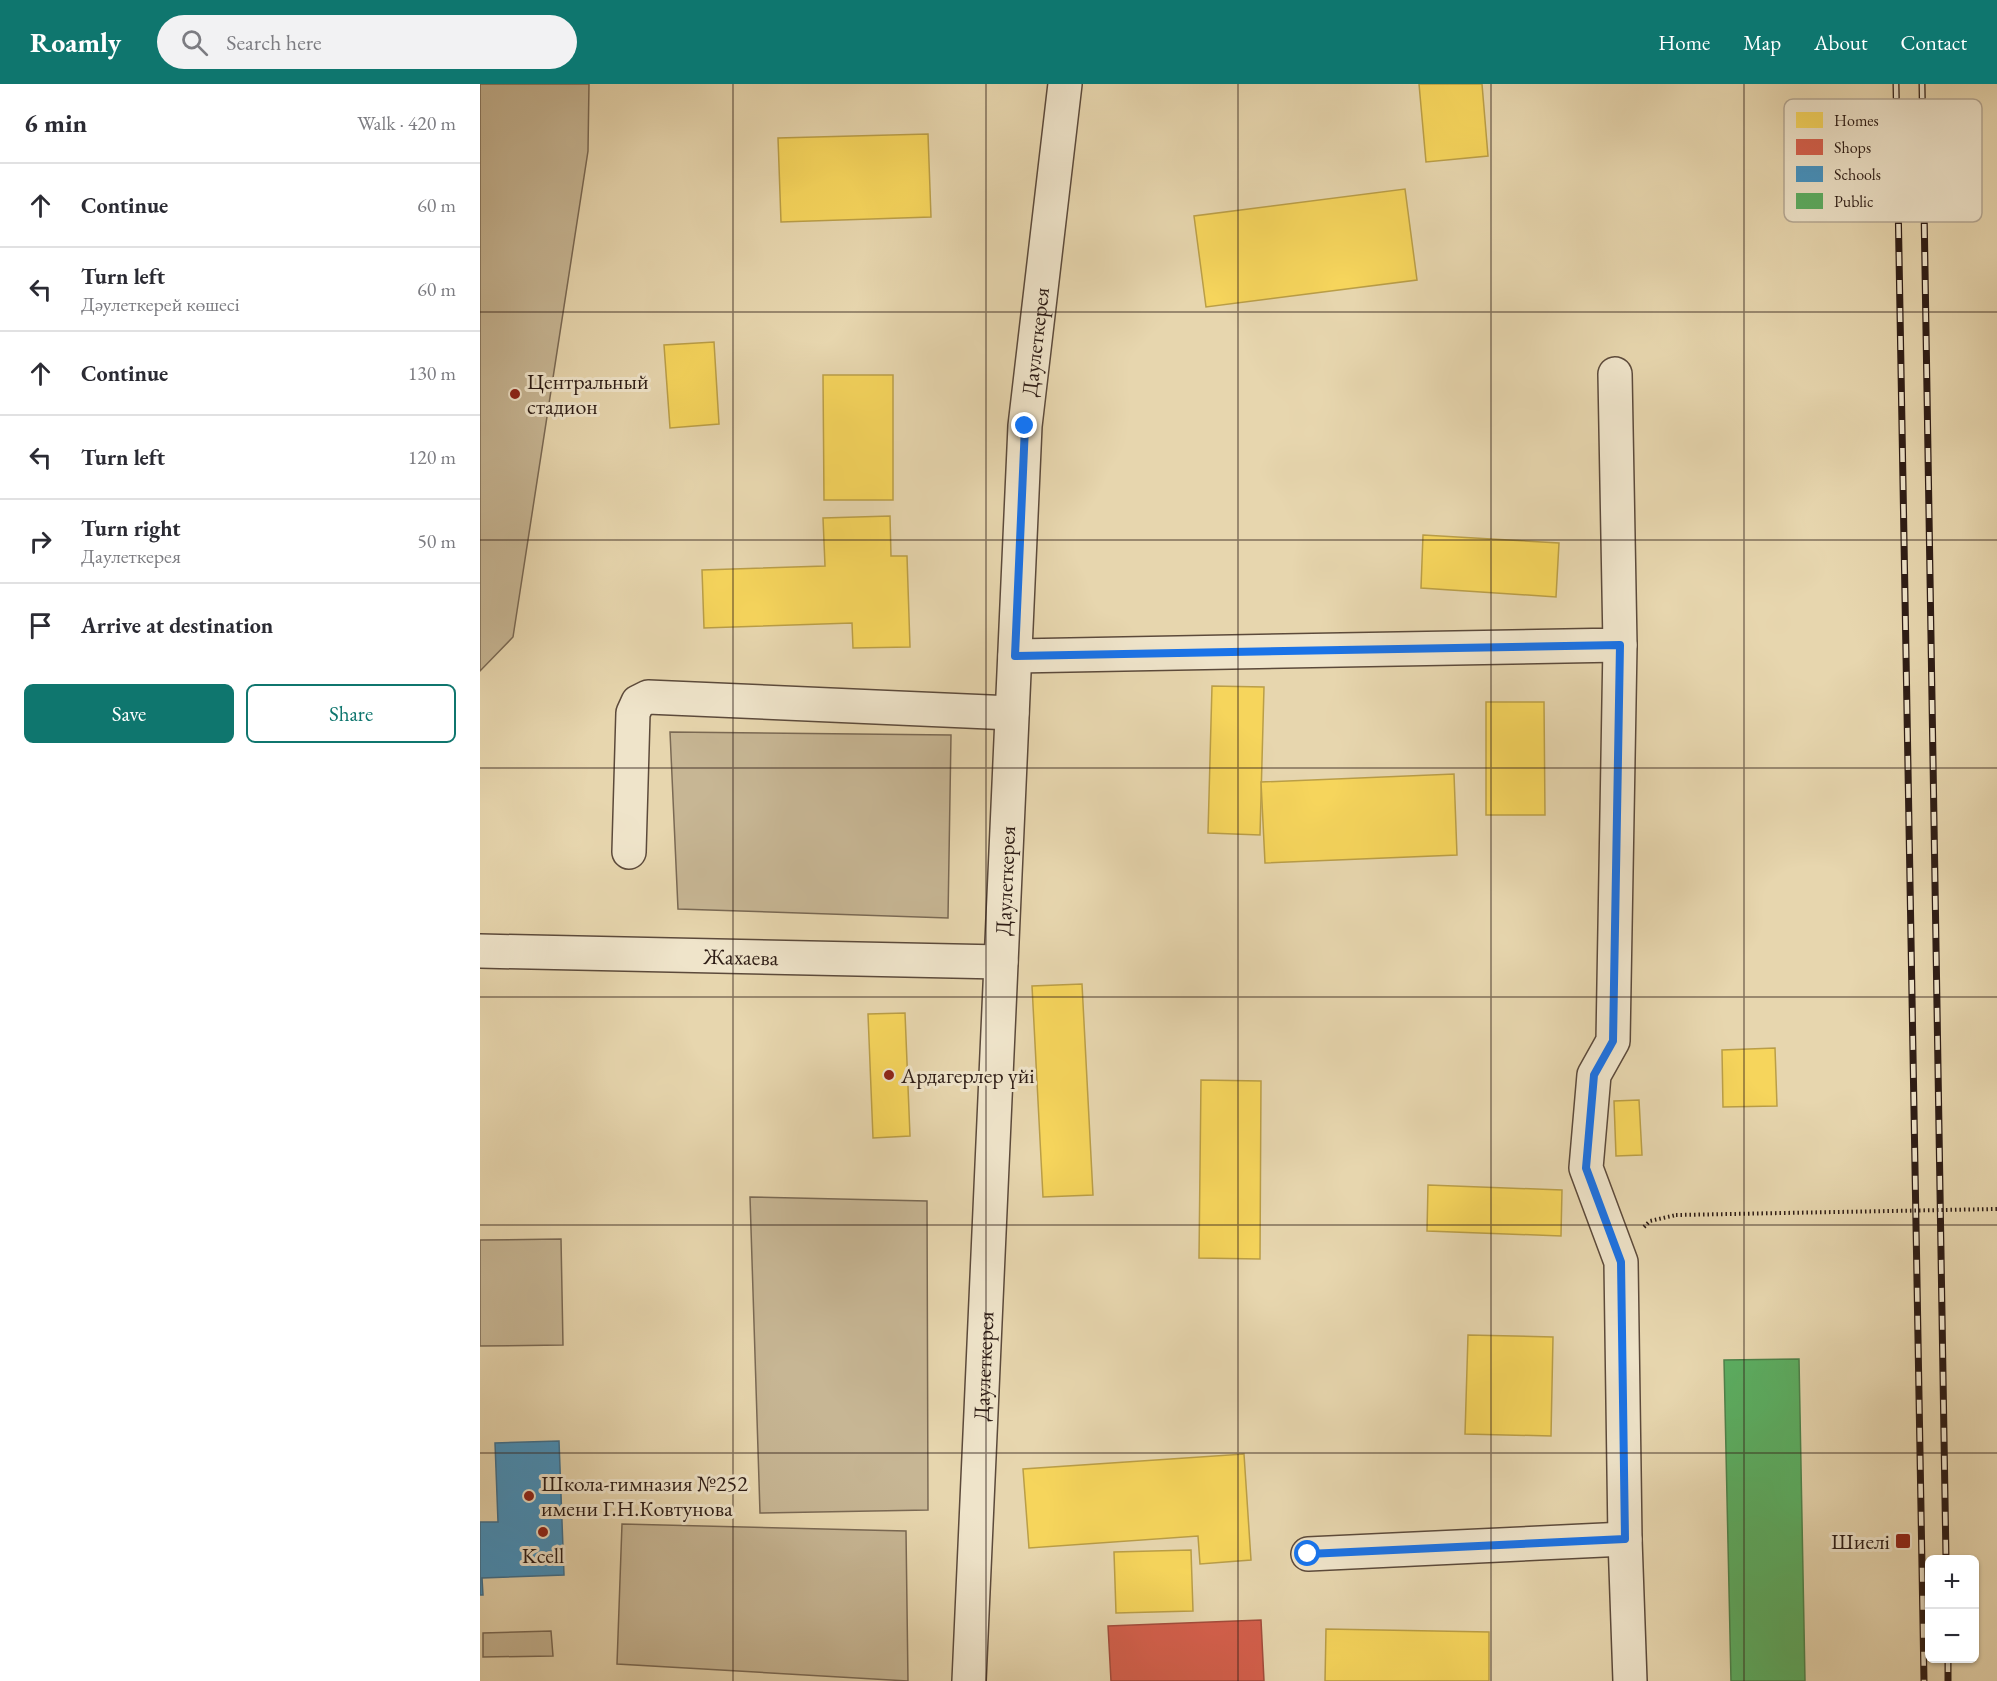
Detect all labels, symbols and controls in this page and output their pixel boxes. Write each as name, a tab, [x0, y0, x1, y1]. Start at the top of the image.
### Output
search box	[157, 15, 577, 69]
text: Roamly	[30, 24, 121, 60]
icon: search	[178, 26, 211, 59]
text: Search here	[226, 28, 322, 57]
text: Home	[1658, 29, 1710, 56]
text: Map	[1743, 29, 1781, 56]
text: About	[1814, 29, 1867, 56]
text: Contact	[1900, 29, 1967, 56]
legend	[1784, 99, 1982, 222]
text: 6 min	[24, 106, 87, 140]
text: Walk · 420 m	[357, 110, 456, 136]
text: Homes	[1834, 110, 1879, 131]
text: Shops	[1834, 137, 1871, 158]
text: Schools	[1834, 164, 1881, 185]
icon: ahead	[24, 189, 57, 222]
text: Continue	[81, 191, 168, 220]
text: Public	[1834, 191, 1874, 212]
text: 60 m	[417, 192, 456, 218]
text: Turn left	[81, 262, 165, 291]
icon: left	[24, 273, 57, 306]
text: 60 m	[417, 276, 456, 302]
street label: Даулеткерея	[1015, 285, 1056, 398]
text: Дәулеткерей көшесі	[81, 291, 240, 317]
icon: ahead	[24, 357, 57, 390]
text: Continue	[81, 359, 168, 388]
text: 130 m	[408, 360, 456, 386]
place label: Центральный стадион	[527, 367, 649, 421]
marker: Центральный стадион	[508, 387, 522, 401]
route end	[1011, 412, 1037, 438]
icon: left	[24, 441, 57, 474]
text: Turn left	[81, 443, 165, 472]
text: 120 m	[408, 444, 456, 470]
text: Turn right	[81, 514, 180, 543]
icon: right	[24, 525, 57, 558]
text: 50 m	[417, 528, 456, 554]
text: Даулеткерея	[81, 543, 181, 569]
icon: arrive	[24, 609, 57, 642]
text: Arrive at destination	[81, 611, 273, 640]
button: Save	[24, 684, 234, 743]
button: Share	[246, 684, 456, 743]
street label: Даулеткерея	[988, 825, 1022, 936]
street label: Жахаева	[702, 942, 779, 972]
place label: Ардагерлер үйі	[900, 1061, 1035, 1090]
marker: Ардагерлер үйі	[882, 1068, 896, 1082]
street label: Даулеткерея	[967, 1311, 1000, 1422]
place label: Школа-гимназия №252 имени Г.Н.Ковтунова	[541, 1469, 748, 1523]
marker: Школа-гимназия №252 имени Г.Н.Ковтунова	[522, 1489, 536, 1503]
marker: Kcell	[536, 1525, 550, 1539]
place label: Шиелі	[1831, 1527, 1890, 1556]
marker: Шиелі	[1894, 1532, 1912, 1550]
route start	[1294, 1540, 1320, 1566]
place label: Kcell	[522, 1541, 564, 1570]
map controls	[1925, 1555, 1979, 1663]
button: +	[1925, 1555, 1979, 1609]
button: −	[1925, 1609, 1979, 1663]

